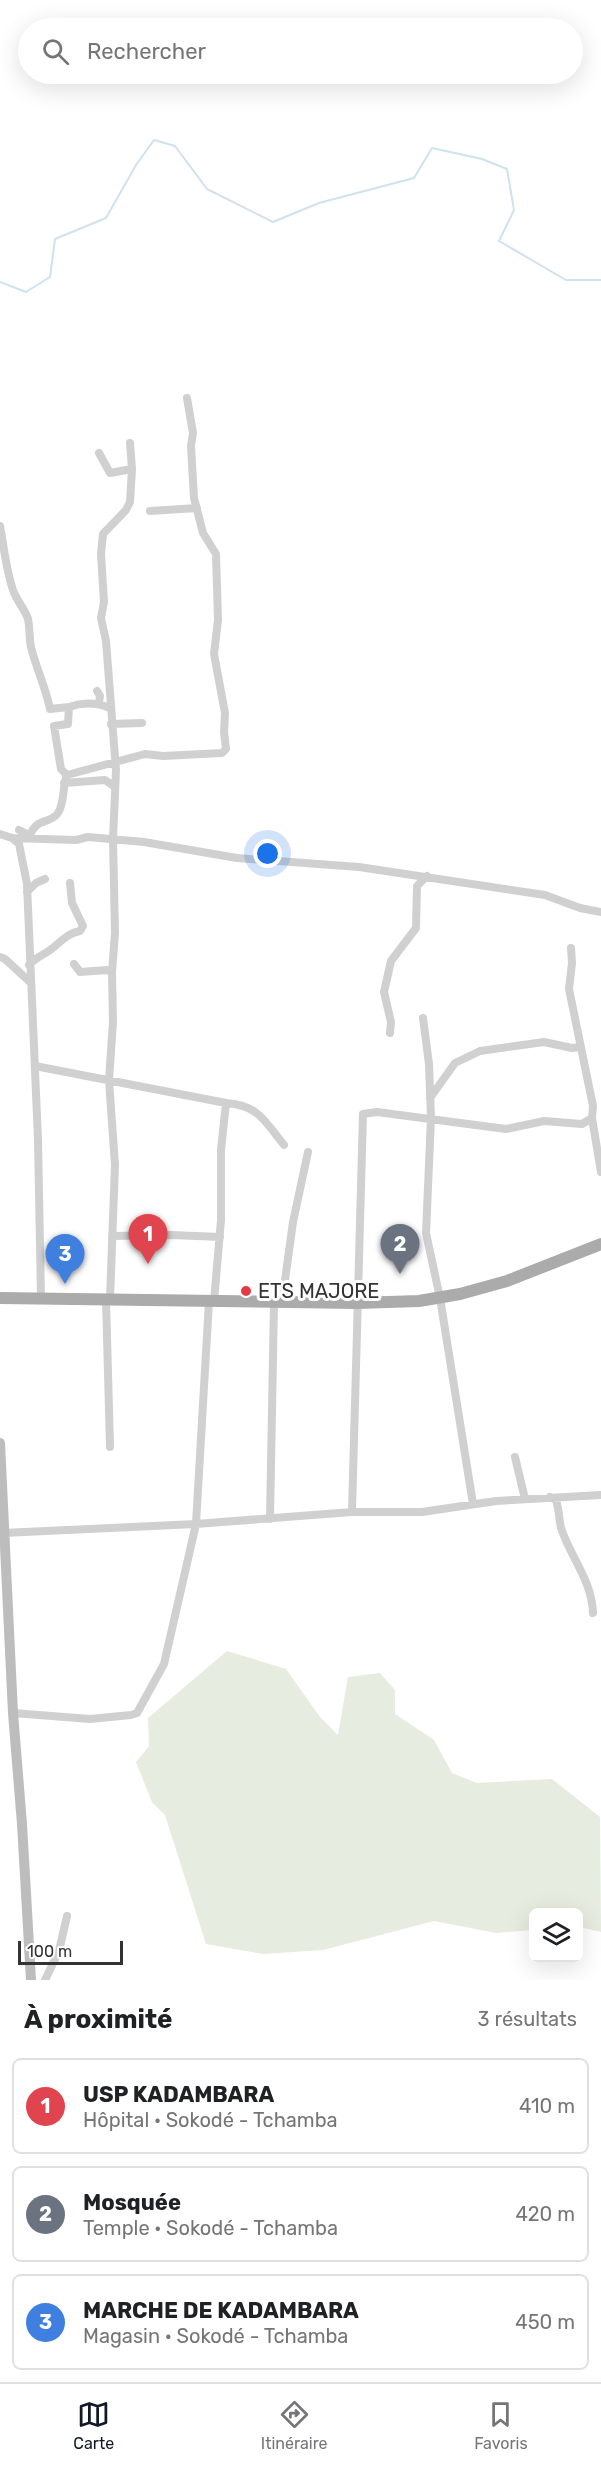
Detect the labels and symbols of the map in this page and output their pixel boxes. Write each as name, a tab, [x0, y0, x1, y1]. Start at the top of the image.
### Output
your location	[253, 839, 282, 868]
pin: 1	[128, 1214, 168, 1264]
pin: 2	[380, 1224, 420, 1274]
pin: 3	[46, 1234, 84, 1284]
place label: ETS MAJORE	[258, 1279, 380, 1303]
marker: ETS MAJORE	[239, 1284, 253, 1298]
scale bar	[18, 1938, 123, 1966]

